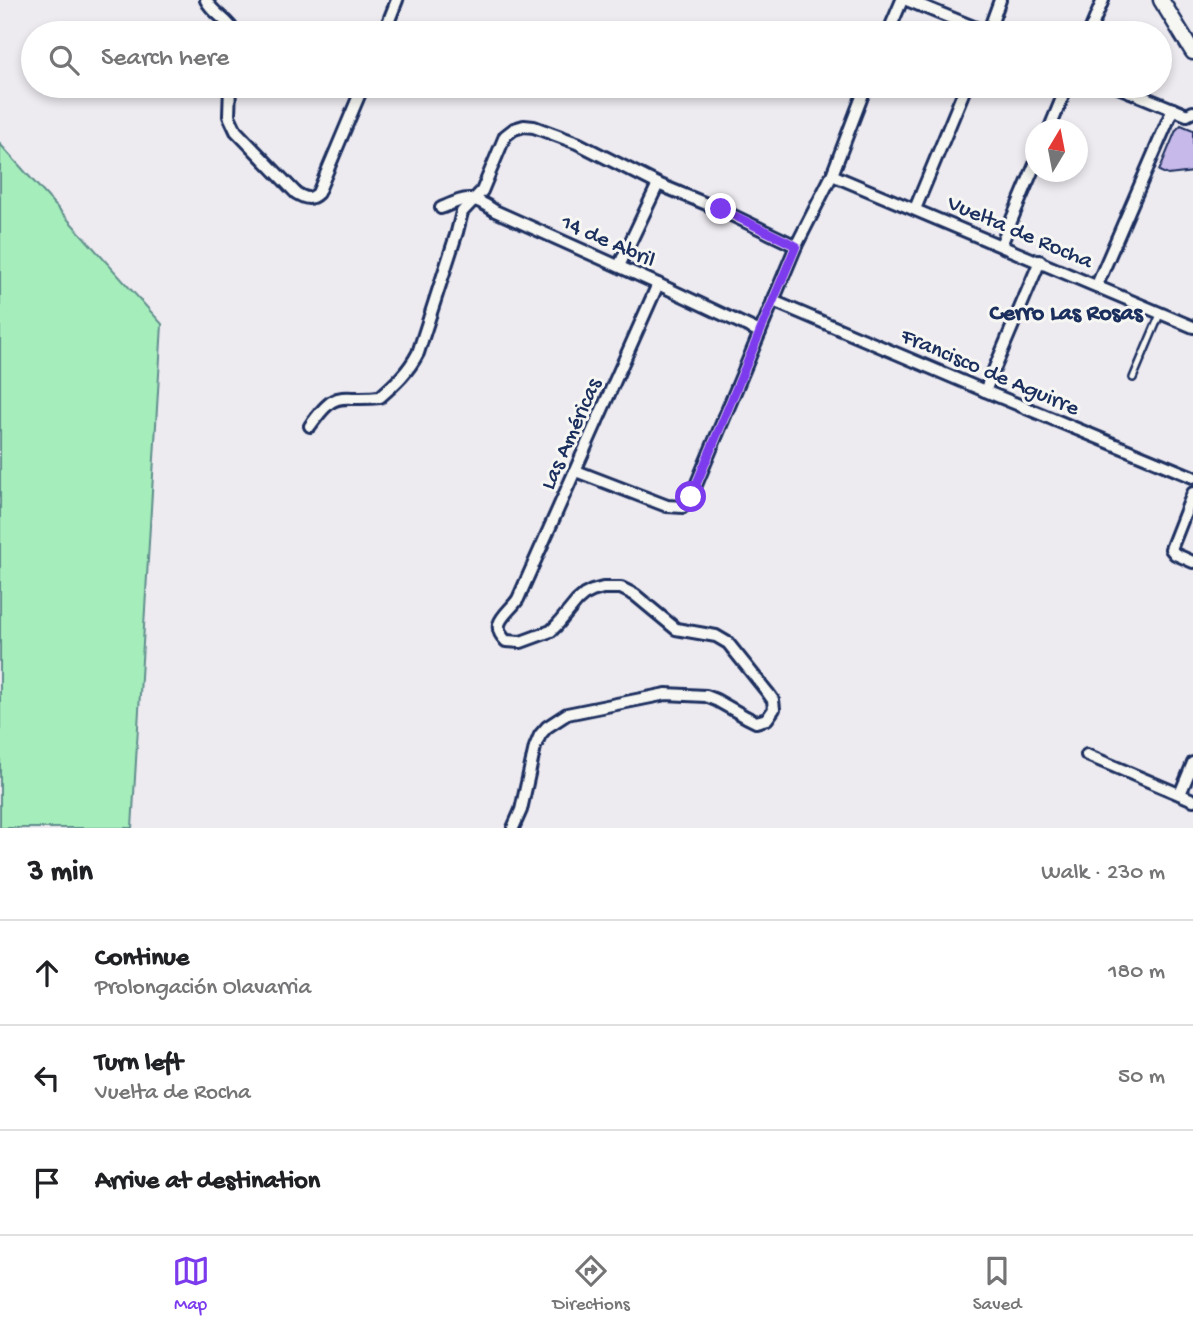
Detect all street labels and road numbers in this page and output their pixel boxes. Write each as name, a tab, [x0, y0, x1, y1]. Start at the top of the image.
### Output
street label: Vuelta de Rocha	[942, 190, 1098, 277]
street label: 14 de Abril	[555, 209, 659, 275]
street label: Francisco de Aguirre	[895, 323, 1084, 423]
street label: Las Américas	[536, 374, 609, 494]

